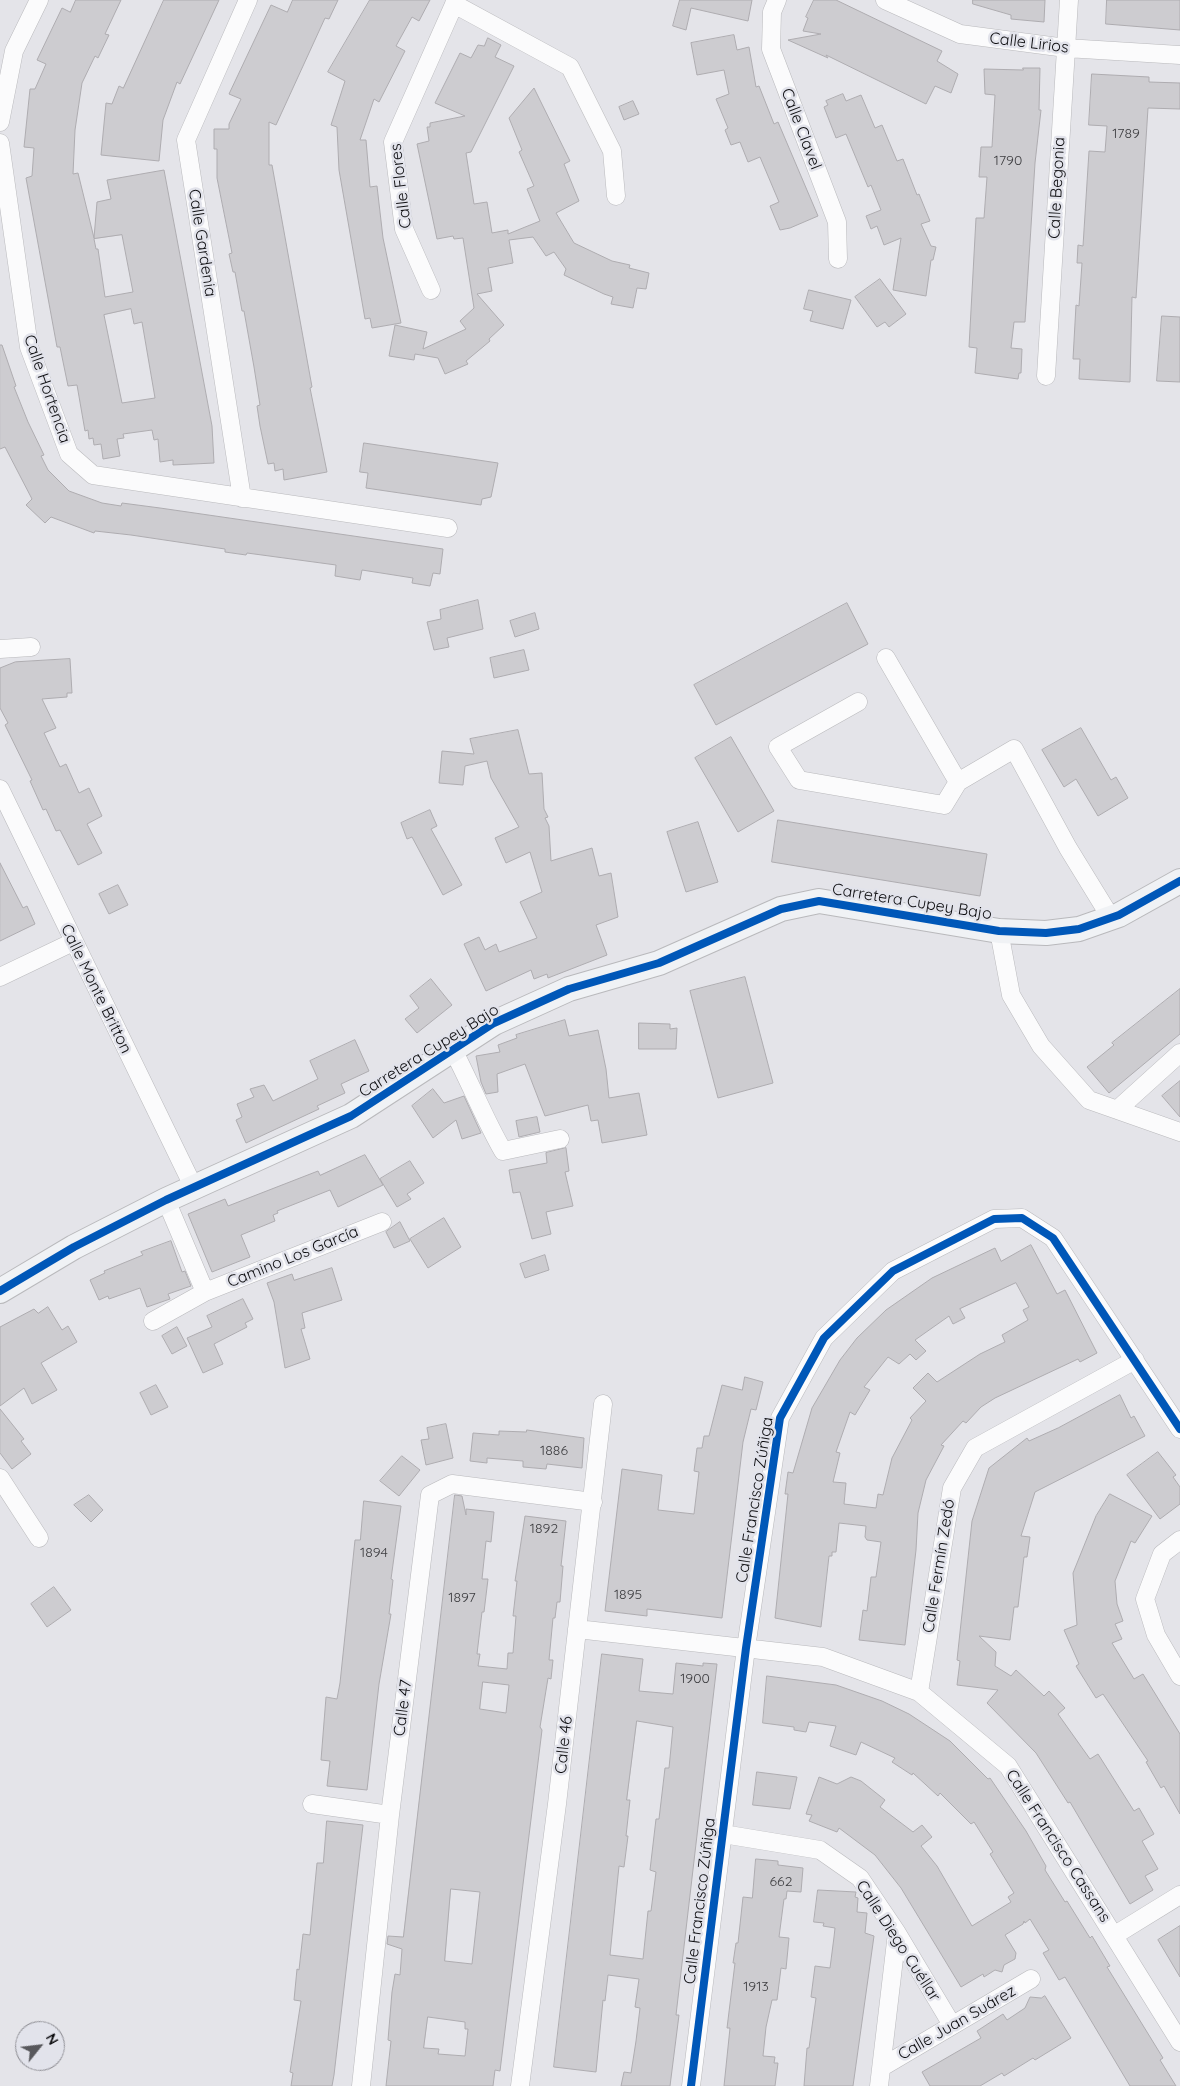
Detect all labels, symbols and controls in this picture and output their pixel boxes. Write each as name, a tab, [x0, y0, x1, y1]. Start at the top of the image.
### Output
street label: Calle Lirios	[988, 29, 1070, 57]
street label: Calle Clavel	[777, 86, 825, 172]
house number: 1789	[1112, 126, 1140, 142]
street label: Calle Begonia	[1045, 137, 1069, 239]
street label: Calle Flores	[386, 142, 416, 230]
house number: 1790	[994, 153, 1022, 169]
street label: Calle Gardenia	[184, 188, 220, 298]
street label: Calle Hortencia	[20, 332, 74, 446]
street label: Carretera Cupey Bajo	[831, 880, 993, 924]
street label: Calle Monte Britton	[56, 921, 136, 1057]
street label: Carretera Cupey Bajo	[356, 1000, 502, 1102]
street label: Camino Los García	[225, 1222, 361, 1292]
street label: Calle Francisco Zúñiga	[732, 1416, 778, 1584]
house number: 1886	[540, 1443, 568, 1459]
street label: Calle Fermín Zedó	[919, 1498, 959, 1634]
house number: 1892	[530, 1521, 558, 1537]
house number: 1894	[360, 1545, 388, 1561]
house number: 1895	[614, 1587, 642, 1603]
house number: 1897	[448, 1590, 476, 1606]
house number: 1900	[680, 1671, 710, 1687]
street label: Calle 47	[390, 1679, 416, 1737]
street label: Calle 46	[551, 1715, 577, 1775]
street label: Calle Francisco Cassans	[1002, 1766, 1114, 1926]
street label: Calle Francisco Zúñiga	[680, 1817, 720, 1985]
house number: 662	[770, 1874, 792, 1890]
street label: Calle Diego Cuéllar	[852, 1877, 944, 2005]
house number: 1913	[743, 1979, 769, 1995]
street label: Calle Juan Suárez	[895, 1982, 1019, 2064]
north arrow	[15, 2021, 65, 2071]
text: N	[42, 2030, 63, 2048]

